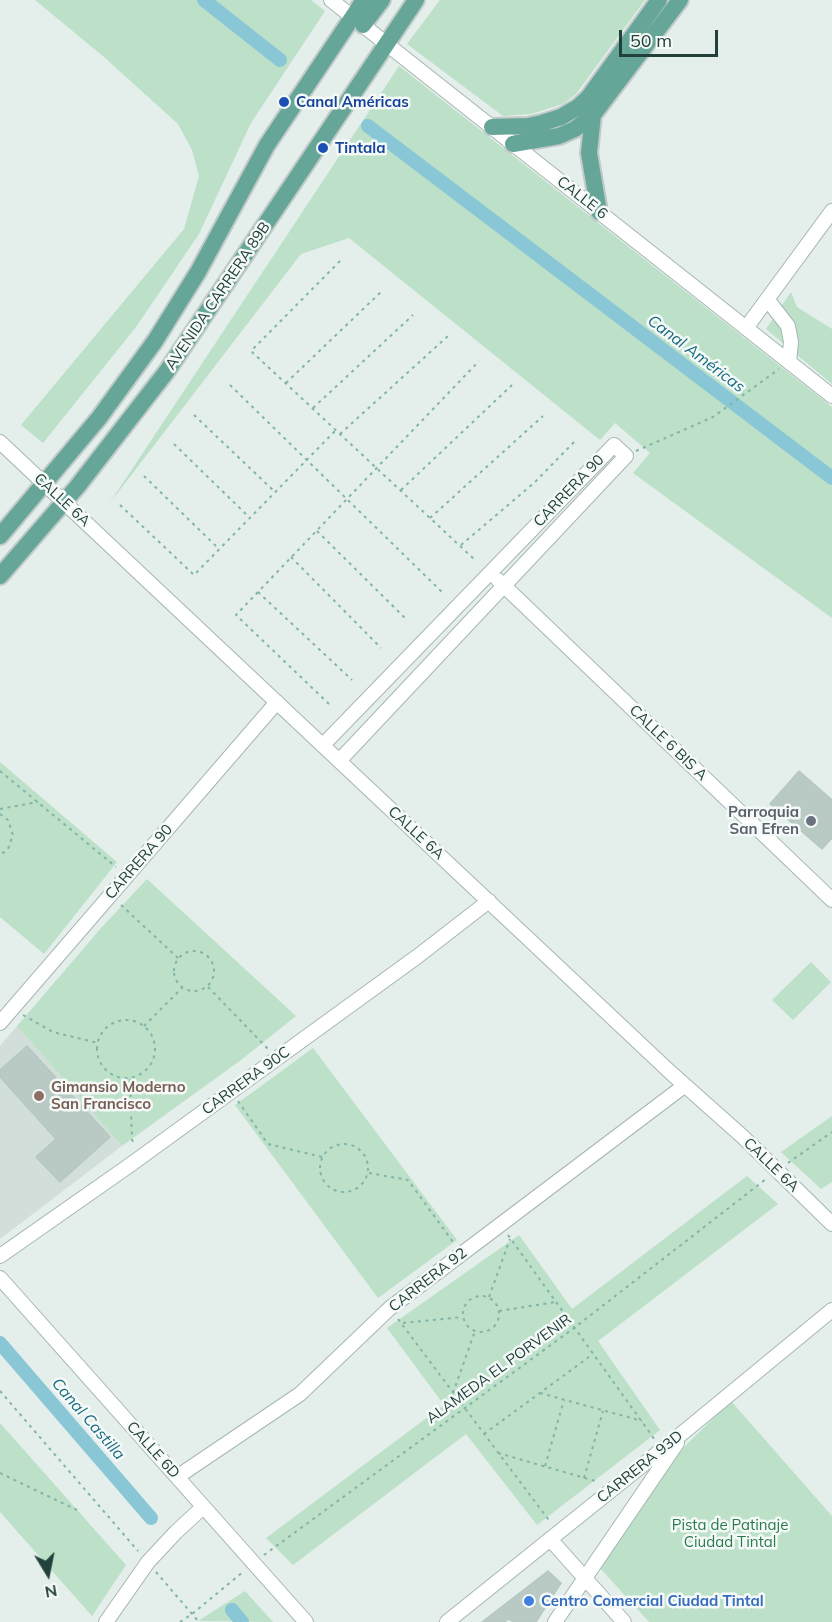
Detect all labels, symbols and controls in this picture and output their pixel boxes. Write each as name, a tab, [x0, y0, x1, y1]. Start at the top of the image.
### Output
scale bar	[622, 18, 721, 56]
text: 50 m	[630, 29, 672, 52]
place label: Canal Américas	[296, 93, 409, 111]
marker: Canal Américas	[277, 95, 291, 109]
place label: Tintala	[335, 139, 385, 157]
marker: Tintala	[316, 141, 330, 155]
street label: CALLE 6	[553, 173, 611, 223]
street label: AVENIDA CARRERA 89B	[162, 219, 274, 373]
water label: Canal Américas	[644, 311, 748, 397]
street label: CARRERA 90	[530, 451, 608, 531]
street label: CALLE 6A	[30, 470, 94, 530]
street label: CALLE 6 BIS A	[625, 701, 711, 785]
street label: CALLE 6A	[384, 803, 448, 863]
place label: Parroquia San Efren	[728, 803, 799, 838]
marker: Parroquia San Efren	[804, 814, 818, 828]
street label: CARRERA 90	[101, 821, 177, 903]
street label: CARRERA 90C	[199, 1043, 293, 1119]
place label: Gimansio Moderno San Francisco	[51, 1078, 186, 1113]
marker: Gimansio Moderno San Francisco	[32, 1089, 46, 1103]
street label: CALLE 6A	[740, 1134, 802, 1196]
street label: CARRERA 92	[386, 1244, 470, 1316]
street label: ALAMEDA EL PORVENIR	[423, 1310, 575, 1428]
water label: Canal Castilla	[47, 1374, 129, 1464]
street label: CALLE 6D	[123, 1418, 183, 1482]
street label: CARRERA 93D	[594, 1427, 686, 1507]
park label: Pista de Patinaje Ciudad Tintal	[672, 1516, 788, 1551]
north arrow	[18, 1544, 78, 1604]
text: N	[43, 1581, 59, 1603]
place label: Centro Comercial Ciudad Tintal	[541, 1592, 764, 1610]
marker: Centro Comercial Ciudad Tintal	[522, 1594, 536, 1608]

